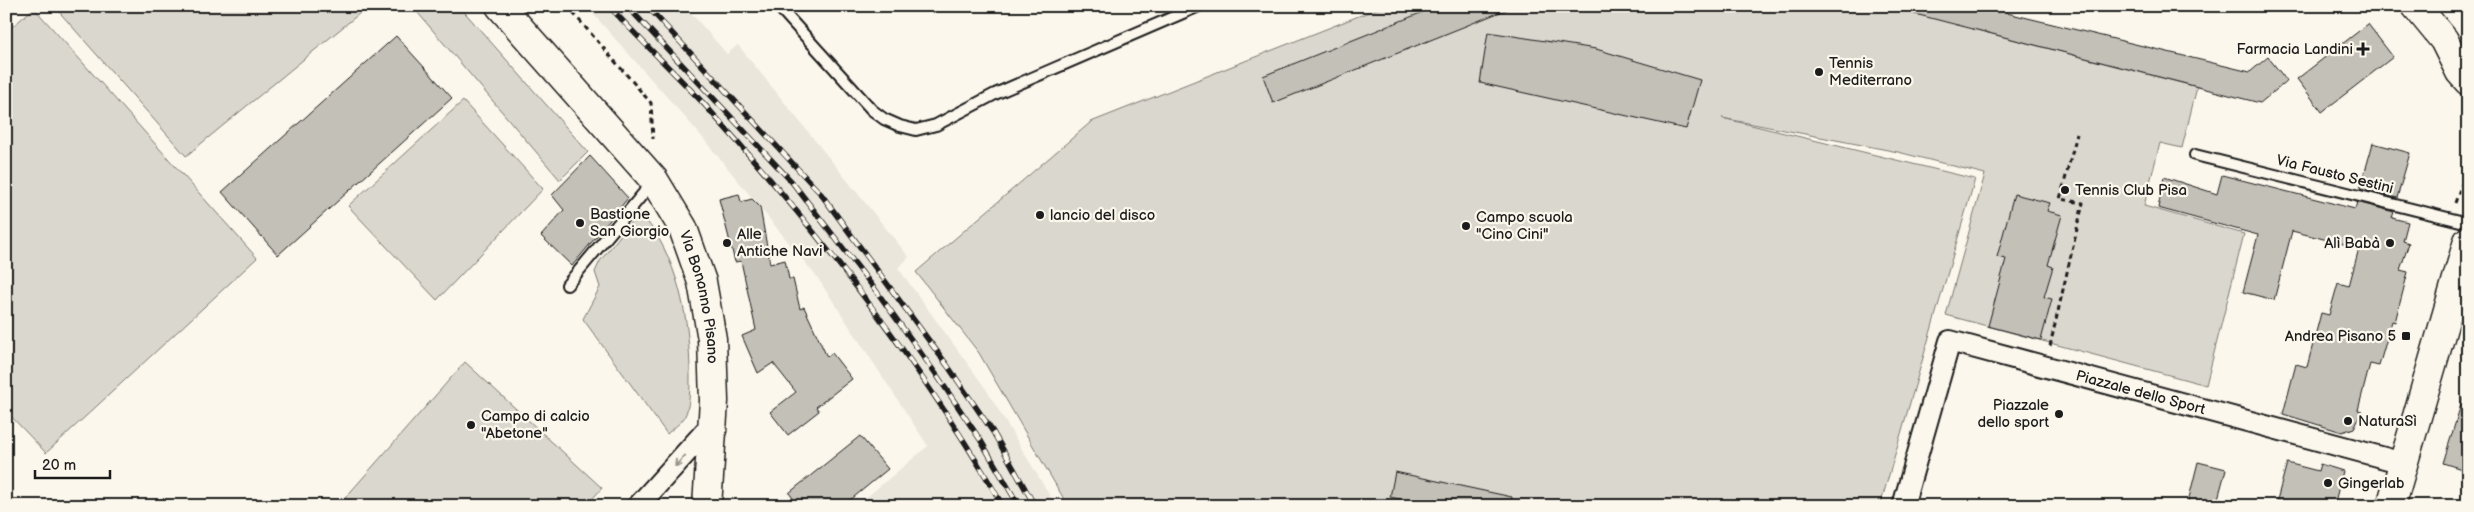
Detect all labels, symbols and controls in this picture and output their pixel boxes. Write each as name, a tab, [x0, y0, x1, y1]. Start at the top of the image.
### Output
place label: Farmacia Landini	[2236, 40, 2353, 59]
marker: Farmacia Landini	[2357, 43, 2369, 55]
place label: Tennis Mediterrano	[1829, 54, 1912, 90]
marker: Tennis Mediterrano	[1813, 66, 1825, 78]
street label: Via Fausto Sestini	[2274, 151, 2395, 198]
place label: Tennis Club Pisa	[2075, 181, 2187, 200]
marker: Tennis Club Pisa	[2059, 184, 2071, 196]
place label: Bastione San Giorgio	[590, 205, 669, 241]
place label: lancio del disco	[1050, 206, 1155, 225]
place label: Campo scuola "Cino Cini"	[1476, 208, 1573, 244]
marker: lancio del disco	[1034, 209, 1046, 221]
marker: Bastione San Giorgio	[574, 217, 586, 229]
marker: Campo scuola "Cino Cini"	[1460, 220, 1472, 232]
place label: Alle Antiche Navi	[737, 225, 822, 261]
street label: Via Bonanno Pisano	[675, 228, 722, 364]
place label: Alì Babà	[2324, 234, 2380, 253]
marker: Alle Antiche Navi	[721, 237, 733, 249]
marker: Alì Babà	[2384, 237, 2396, 249]
place label: Andrea Pisano 5	[2285, 327, 2396, 346]
marker: Andrea Pisano 5	[2400, 330, 2412, 342]
street label: Piazzale dello Sport	[2074, 366, 2208, 419]
place label: Piazzale dello sport	[1978, 396, 2049, 432]
place label: Campo di calcio "Abetone"	[481, 407, 590, 443]
marker: Piazzale dello sport	[2053, 408, 2065, 420]
place label: NaturaSì	[2358, 412, 2417, 431]
marker: NaturaSì	[2342, 415, 2354, 427]
marker: Campo di calcio "Abetone"	[465, 419, 477, 431]
scale bar	[35, 447, 110, 479]
one-way arrow	[674, 455, 686, 468]
text: 20 m	[42, 456, 76, 475]
place label: Gingerlab	[2338, 474, 2405, 493]
marker: Gingerlab	[2322, 477, 2334, 489]

